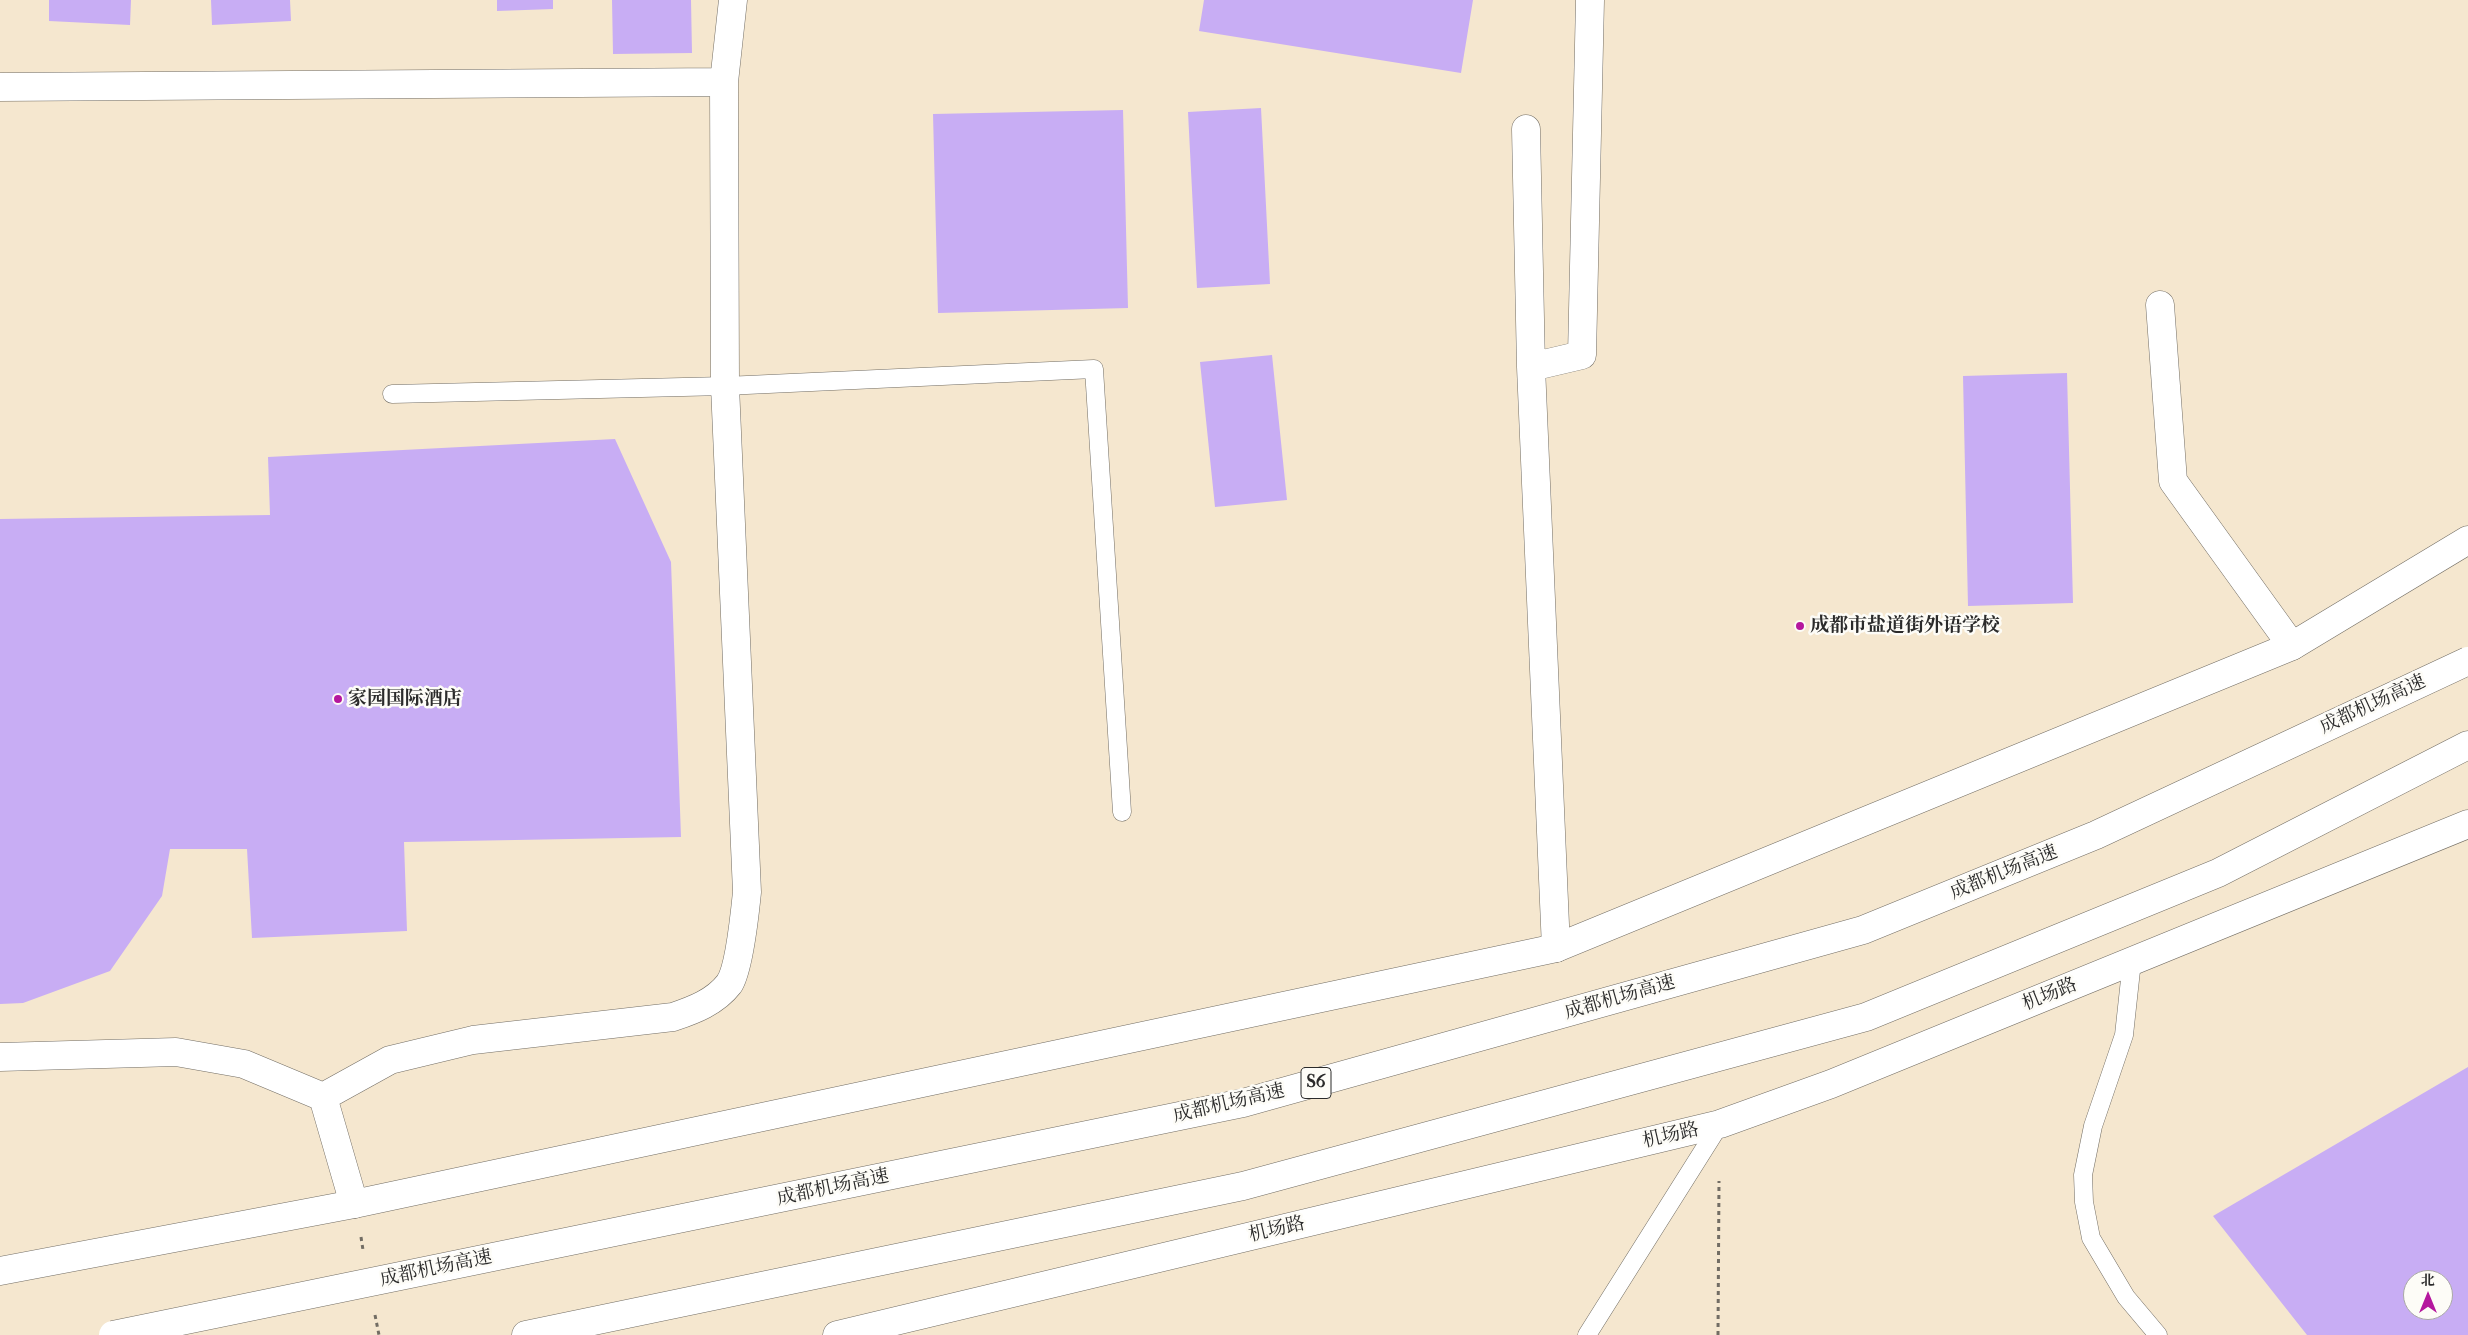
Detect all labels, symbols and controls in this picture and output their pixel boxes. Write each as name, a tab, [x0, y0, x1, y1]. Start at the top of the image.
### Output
place label: 成都市盐道街外语学校	[1810, 615, 2000, 637]
marker: 成都市盐道街外语学校	[1794, 620, 1806, 632]
street label: 成都机场高速	[2317, 671, 2429, 739]
place label: 家园国际酒店	[348, 688, 462, 710]
marker: 家园国际酒店	[332, 693, 344, 705]
street label: 成都机场高速	[1947, 841, 2061, 905]
street label: 成都机场高速	[1562, 971, 1678, 1025]
street label: 机场路	[2019, 974, 2081, 1016]
road number: S6	[1301, 1068, 1331, 1098]
street label: 成都机场高速	[1171, 1080, 1287, 1128]
street label: 机场路	[1641, 1118, 1701, 1154]
street label: 成都机场高速	[775, 1165, 891, 1211]
street label: 机场路	[1247, 1212, 1307, 1248]
street label: 成都机场高速	[378, 1246, 494, 1292]
north arrow	[2403, 1270, 2453, 1320]
text: 北	[2421, 1272, 2435, 1289]

